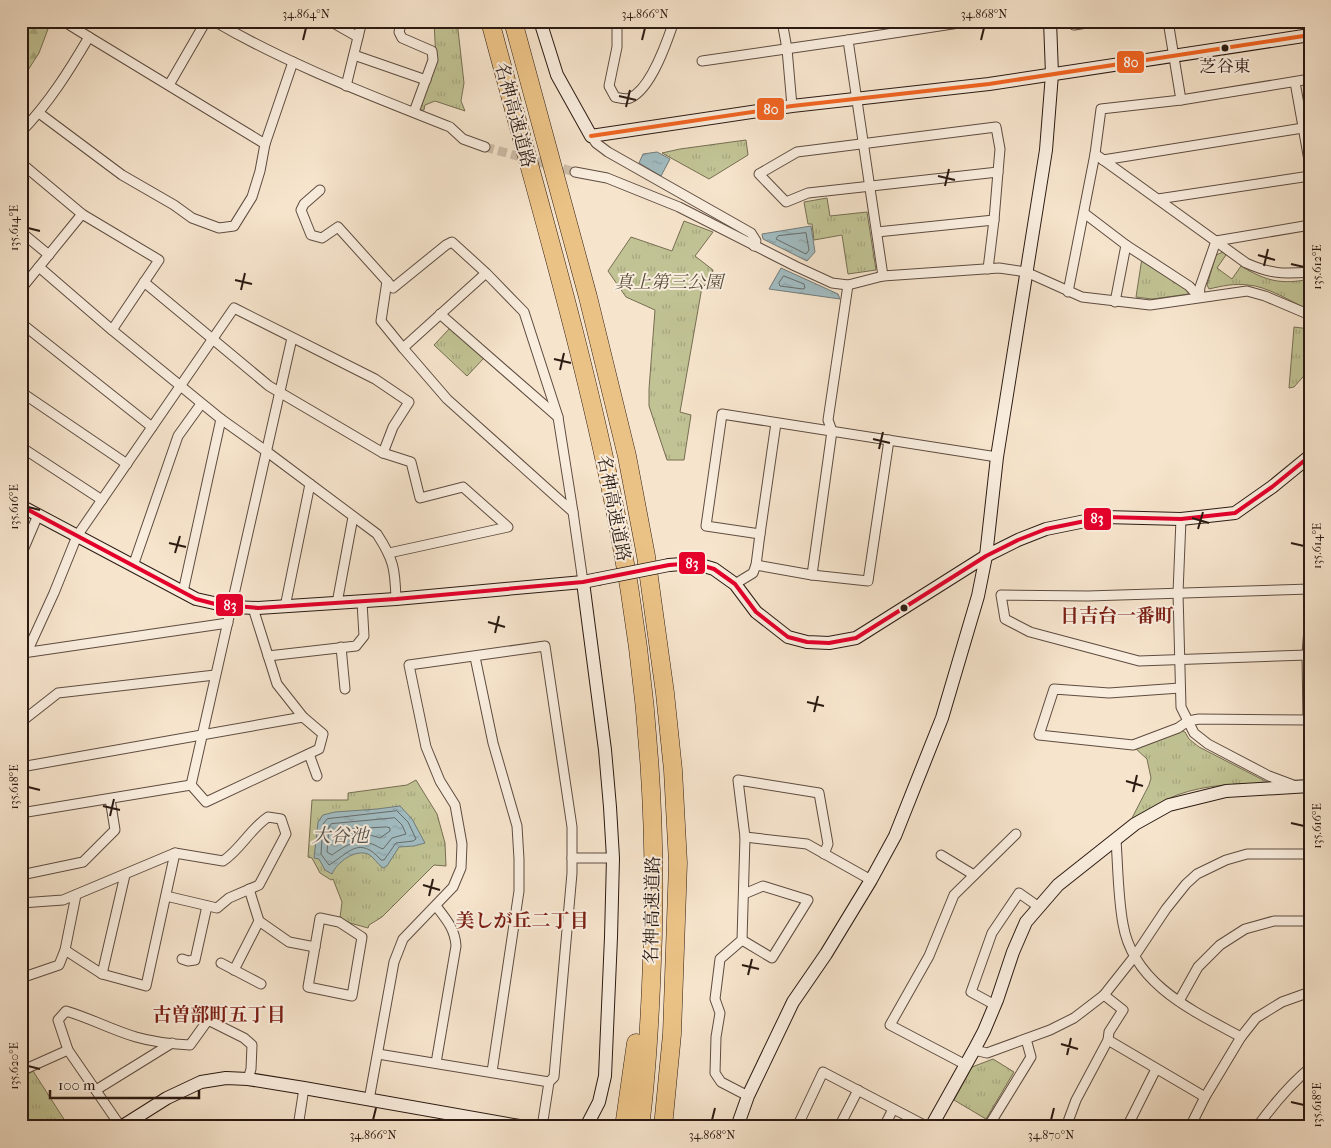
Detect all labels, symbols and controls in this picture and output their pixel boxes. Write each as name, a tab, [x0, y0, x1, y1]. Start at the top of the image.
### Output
text: 34.864°N	[282, 7, 330, 21]
text: 34.866°N	[621, 7, 669, 21]
text: 34.868°N	[961, 7, 1007, 21]
marker: 芝谷東	[1220, 43, 1230, 53]
line badge: 80	[1116, 50, 1145, 74]
text: 80	[1124, 54, 1139, 71]
place label: 芝谷東	[1200, 56, 1251, 76]
street label: 名神高速道路	[490, 60, 539, 170]
line badge: 80	[756, 97, 785, 121]
text: 80	[764, 101, 779, 118]
text: 135.614°E	[7, 205, 21, 251]
text: 135.612°E	[1310, 244, 1324, 290]
park label: 真上第三公園	[615, 272, 726, 293]
street label: 名神高速道路	[593, 453, 634, 563]
text: 135.616°E	[7, 484, 21, 530]
line badge: 83	[1083, 507, 1112, 531]
text: 83	[1091, 510, 1104, 527]
text: 135.614°E	[1310, 523, 1324, 569]
line badge: 83	[678, 551, 706, 575]
text: 83	[686, 555, 699, 572]
line badge: 83	[215, 593, 244, 617]
text: 83	[224, 597, 237, 614]
unlabelled marker	[899, 603, 909, 613]
district label: 日吉台一番町	[1060, 605, 1174, 627]
text: 135.618°E	[7, 764, 21, 810]
text: 135.616°E	[1310, 803, 1324, 849]
water label: 大谷池	[311, 825, 370, 847]
street label: 名神高速道路	[641, 856, 664, 964]
district label: 美しが丘二丁目	[455, 910, 589, 932]
district label: 古曽部町五丁目	[152, 1004, 286, 1026]
text: 135.620°E	[7, 1042, 21, 1090]
scale bar	[50, 1068, 199, 1100]
text: 100 m	[58, 1076, 96, 1094]
text: 135.618°E	[1310, 1082, 1324, 1128]
text: 34.866°N	[349, 1128, 397, 1142]
text: 34.868°N	[689, 1128, 735, 1142]
text: 34.870°N	[1028, 1128, 1074, 1142]

